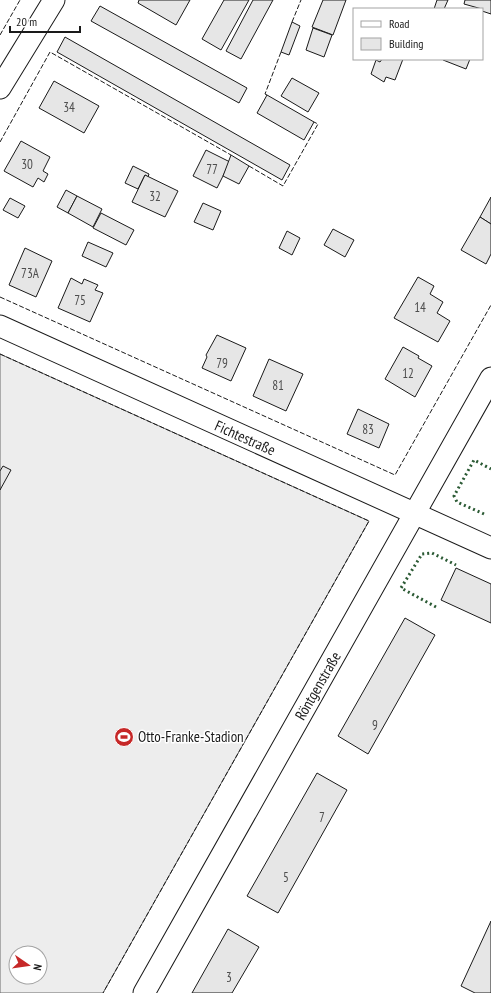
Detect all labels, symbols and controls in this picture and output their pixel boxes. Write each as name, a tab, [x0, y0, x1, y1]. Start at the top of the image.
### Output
scale bar	[10, 8, 80, 34]
legend	[353, 8, 483, 60]
text: 20 m	[16, 14, 37, 29]
text: Road	[389, 16, 409, 31]
text: Building	[389, 36, 424, 51]
house number: 34	[63, 99, 75, 116]
house number: 30	[21, 156, 33, 173]
house number: 77	[206, 161, 218, 178]
house number: 32	[149, 188, 161, 205]
house number: 73A	[21, 265, 40, 282]
house number: 75	[74, 292, 86, 309]
house number: 14	[414, 299, 426, 316]
house number: 79	[216, 355, 228, 372]
house number: 12	[402, 365, 414, 382]
house number: 81	[272, 377, 284, 394]
street label: Fichtestraße	[212, 416, 278, 459]
house number: 83	[362, 421, 374, 438]
street label: Röntgenstraße	[290, 648, 345, 723]
house number: 9	[372, 717, 378, 734]
sports icon: Otto-Franke-Stadion	[113, 726, 135, 748]
place label: Otto-Franke-Stadion	[138, 727, 244, 746]
house number: 7	[319, 809, 325, 826]
house number: 5	[283, 869, 289, 886]
north arrow	[8, 945, 48, 985]
text: N	[30, 963, 45, 972]
house number: 3	[226, 969, 232, 986]

